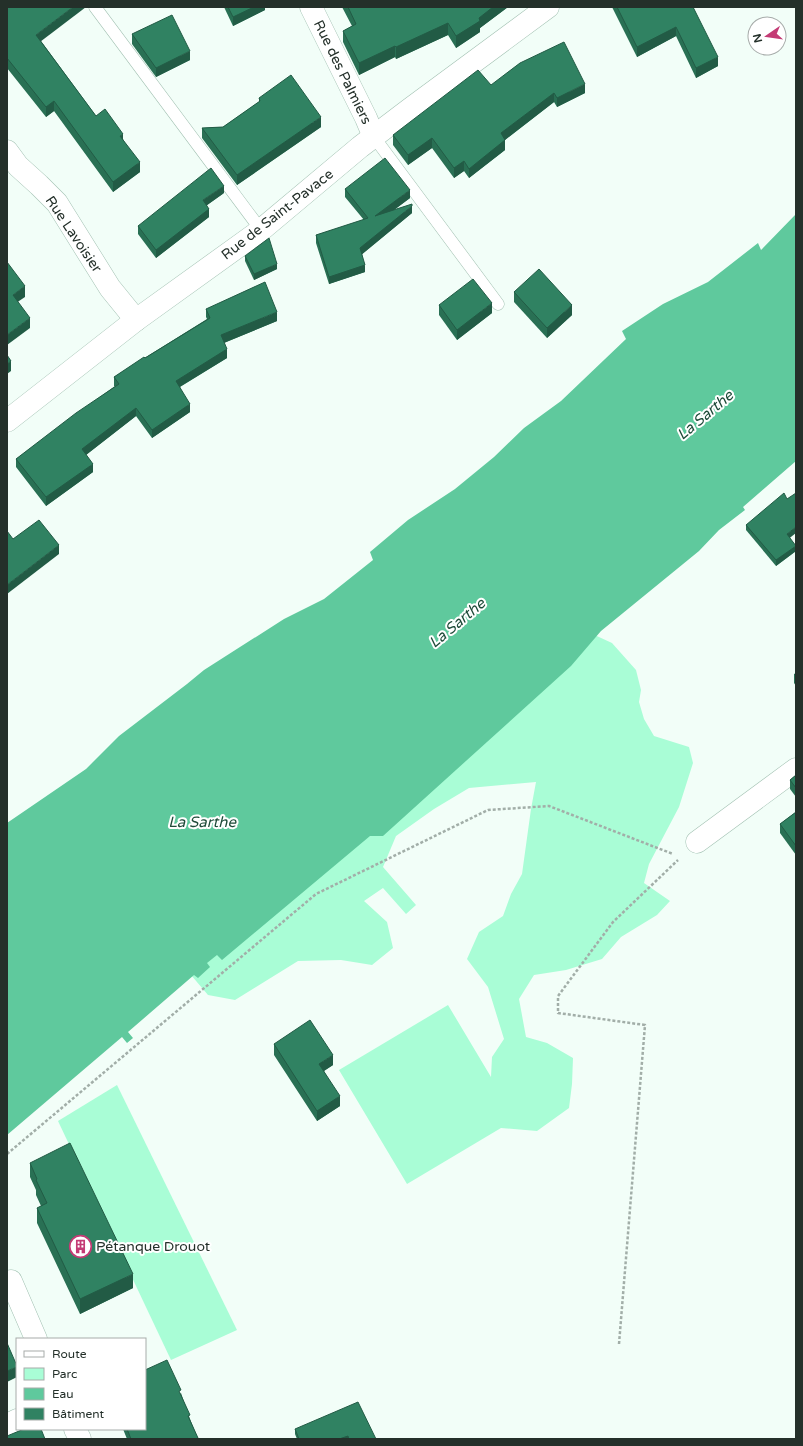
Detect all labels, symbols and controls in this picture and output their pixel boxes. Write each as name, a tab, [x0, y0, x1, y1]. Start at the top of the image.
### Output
north arrow	[747, 16, 787, 56]
street label: Rue des Palmiers	[310, 17, 375, 127]
text: N	[750, 32, 765, 44]
street label: Rue de Saint-Pavace	[218, 165, 337, 263]
street label: Rue Lavoisier	[42, 193, 106, 276]
water label: La Sarthe	[673, 385, 738, 444]
water label: La Sarthe	[425, 593, 490, 652]
water label: La Sarthe	[168, 813, 237, 831]
building icon: Pétanque Drouot	[67, 1233, 93, 1259]
place label: Pétanque Drouot	[96, 1238, 211, 1255]
legend	[16, 1338, 146, 1430]
text: Route	[52, 1347, 87, 1361]
text: Parc	[52, 1367, 77, 1381]
text: Eau	[52, 1387, 74, 1401]
text: Bâtiment	[52, 1407, 104, 1421]

